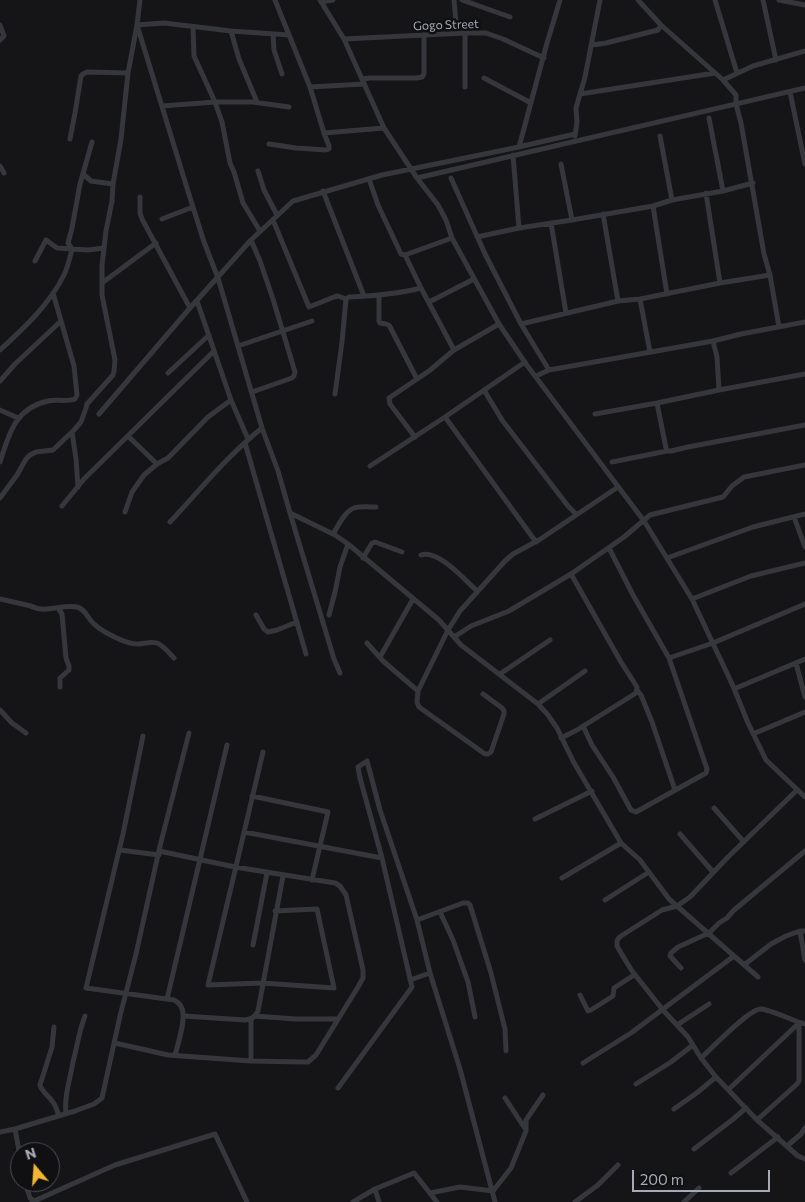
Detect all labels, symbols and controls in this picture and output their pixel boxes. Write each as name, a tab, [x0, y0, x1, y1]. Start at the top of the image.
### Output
street label: Gogo Street	[413, 17, 479, 33]
north arrow	[10, 1142, 60, 1192]
text: N	[23, 1144, 38, 1163]
scale bar	[635, 1160, 772, 1192]
text: 200 m	[640, 1170, 684, 1188]

